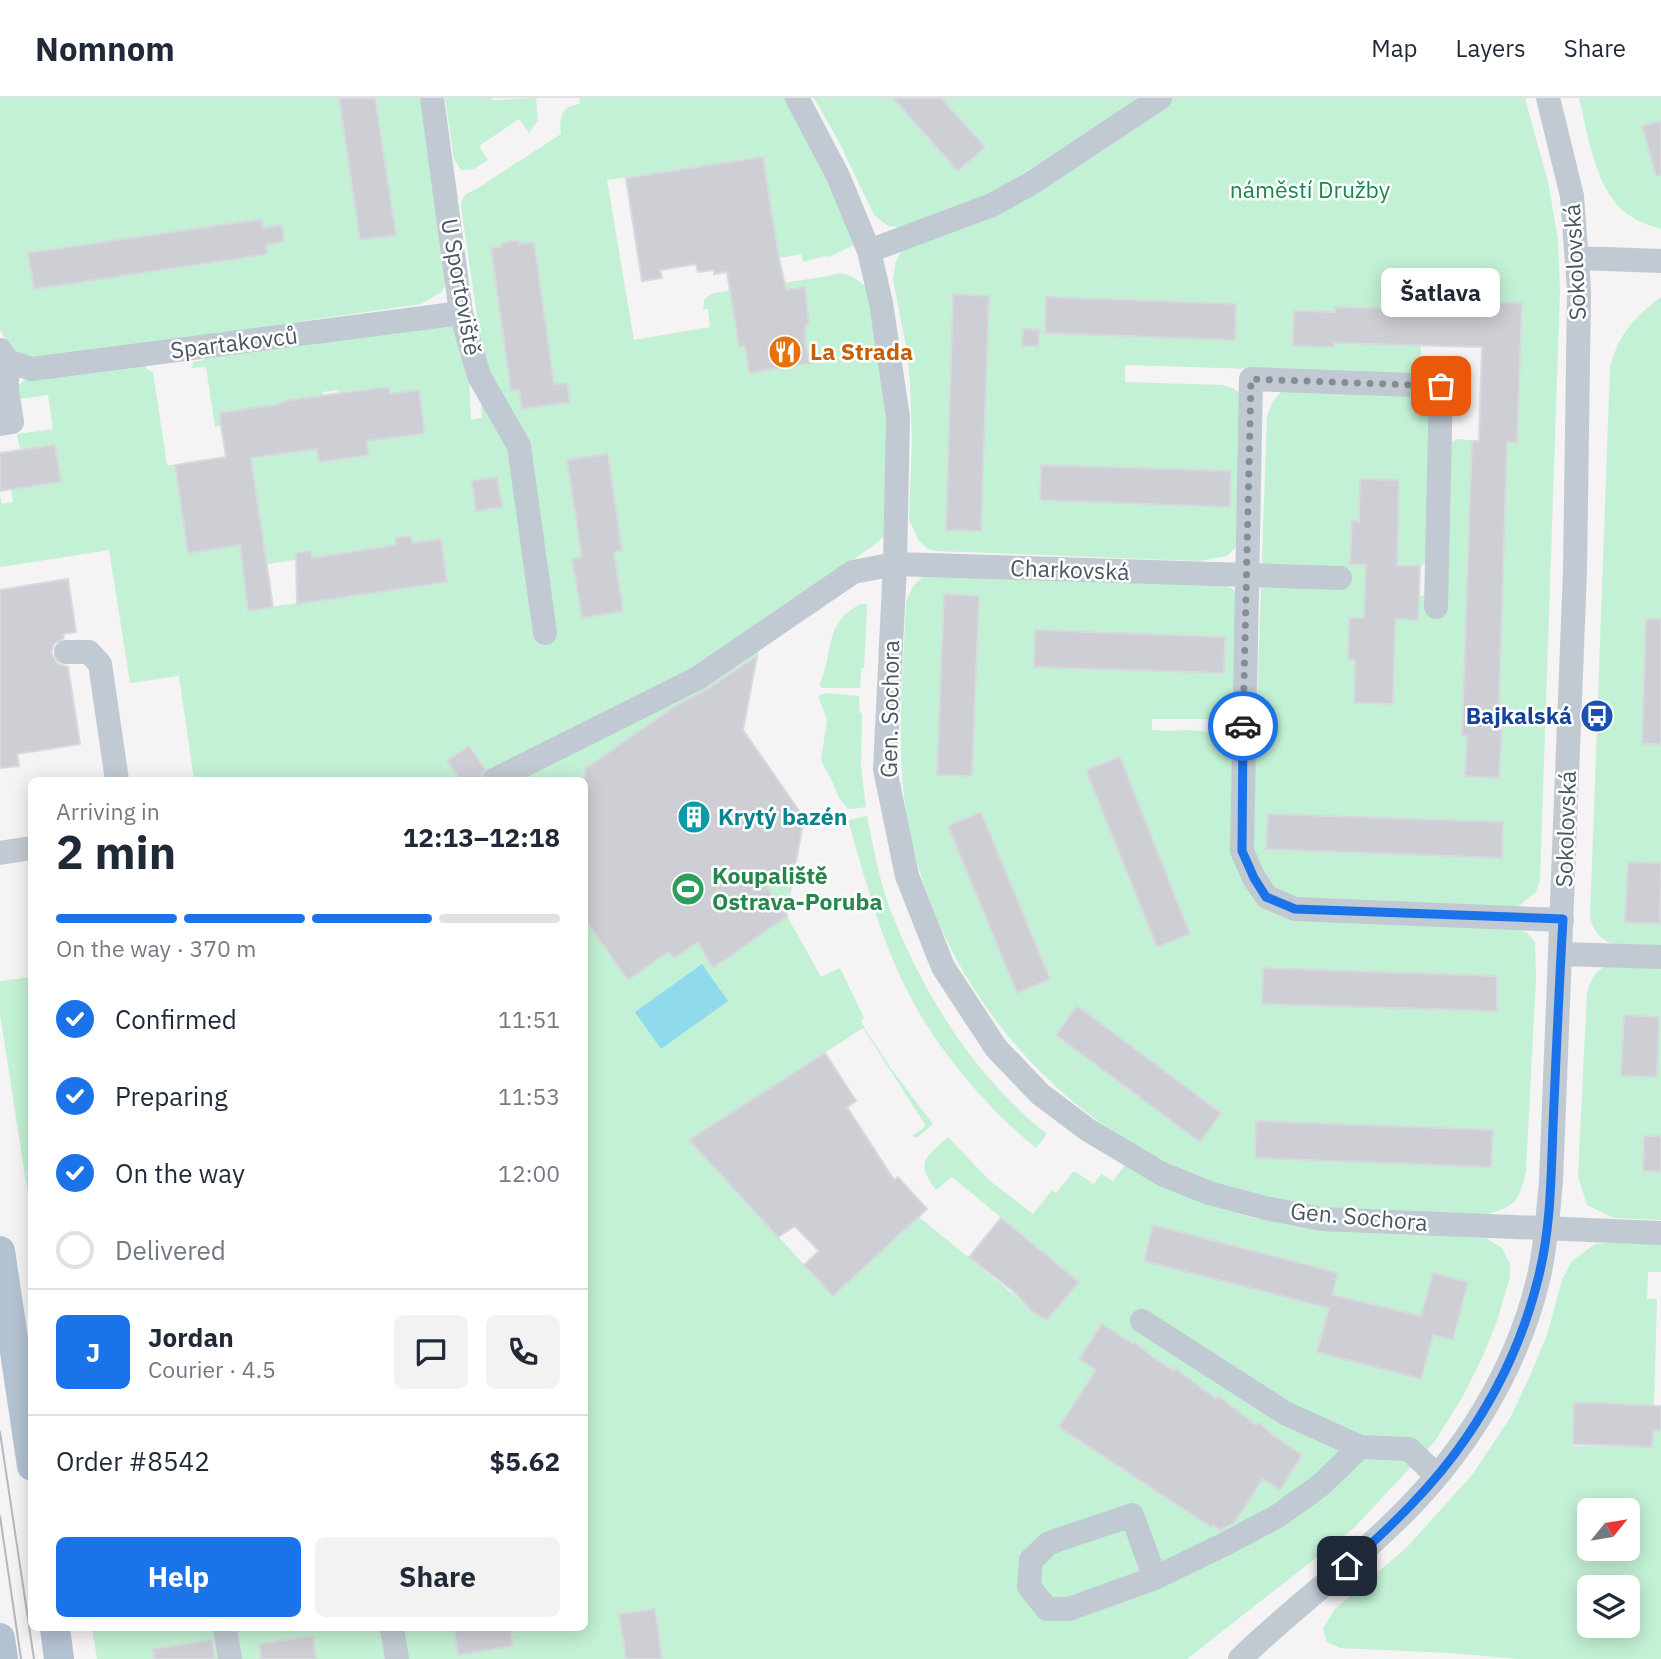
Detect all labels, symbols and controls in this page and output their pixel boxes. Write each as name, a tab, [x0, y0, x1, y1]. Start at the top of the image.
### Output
text: Nomnom	[35, 27, 175, 70]
text: Map	[1371, 32, 1418, 64]
text: Layers	[1456, 32, 1526, 64]
text: Share	[1564, 32, 1626, 64]
park label: náměstí Družby	[1230, 174, 1391, 204]
street label: Sokolovská	[1556, 203, 1592, 321]
street label: U Sportoviště	[435, 216, 489, 358]
callout: Šatlava	[1382, 267, 1500, 316]
text: Šatlava	[1400, 277, 1481, 307]
street label: Spartakovců	[168, 319, 299, 365]
restaurant icon: La Strada	[766, 333, 804, 371]
place label: La Strada	[810, 336, 913, 366]
pin	[1411, 356, 1471, 416]
icon: bag	[1422, 367, 1460, 405]
street label: Charkovská	[1010, 552, 1130, 586]
street label: Gen. Sochora	[873, 640, 905, 778]
courier	[1208, 691, 1278, 761]
bus stop icon: Bajkalská	[1578, 697, 1616, 735]
place label: Bajkalská	[1466, 700, 1572, 730]
icon: car	[1224, 707, 1262, 745]
street label: Sokolovská	[1548, 770, 1582, 888]
text: Arriving in	[56, 796, 160, 826]
building icon: Krytý bazén	[675, 798, 713, 836]
place label: Krytý bazén	[718, 801, 847, 831]
text: 12:13–12:18	[403, 820, 560, 854]
text: 2 min	[56, 822, 176, 882]
place label: Koupaliště Ostrava-Poruba	[712, 860, 883, 916]
sports icon: Koupaliště Ostrava-Poruba	[669, 870, 707, 908]
text: On the way · 370 m	[56, 933, 256, 963]
icon: check	[56, 1000, 94, 1038]
text: Confirmed	[115, 1002, 237, 1036]
text: 11:51	[498, 1004, 560, 1034]
icon: check	[56, 1077, 94, 1115]
text: Preparing	[115, 1079, 228, 1113]
text: 11:53	[498, 1081, 560, 1111]
icon: check	[56, 1154, 94, 1192]
text: On the way	[115, 1156, 245, 1190]
text: 12:00	[498, 1158, 560, 1188]
street label: Gen. Sochora	[1289, 1195, 1429, 1237]
text: Delivered	[115, 1233, 226, 1267]
button: chat	[394, 1315, 468, 1389]
button: phone	[486, 1315, 560, 1389]
text: Jordan	[148, 1320, 234, 1354]
text: J	[86, 1335, 100, 1369]
text: Courier · 4.5	[148, 1354, 276, 1384]
text: Order #8542	[56, 1444, 210, 1478]
text: $5.62	[490, 1444, 560, 1478]
north arrow	[1577, 1498, 1640, 1561]
map controls	[1577, 1498, 1640, 1638]
pin	[1317, 1536, 1377, 1596]
button: Help	[56, 1537, 301, 1617]
button: Share	[315, 1537, 560, 1617]
icon: home	[1328, 1547, 1366, 1585]
button: layers	[1577, 1575, 1640, 1638]

